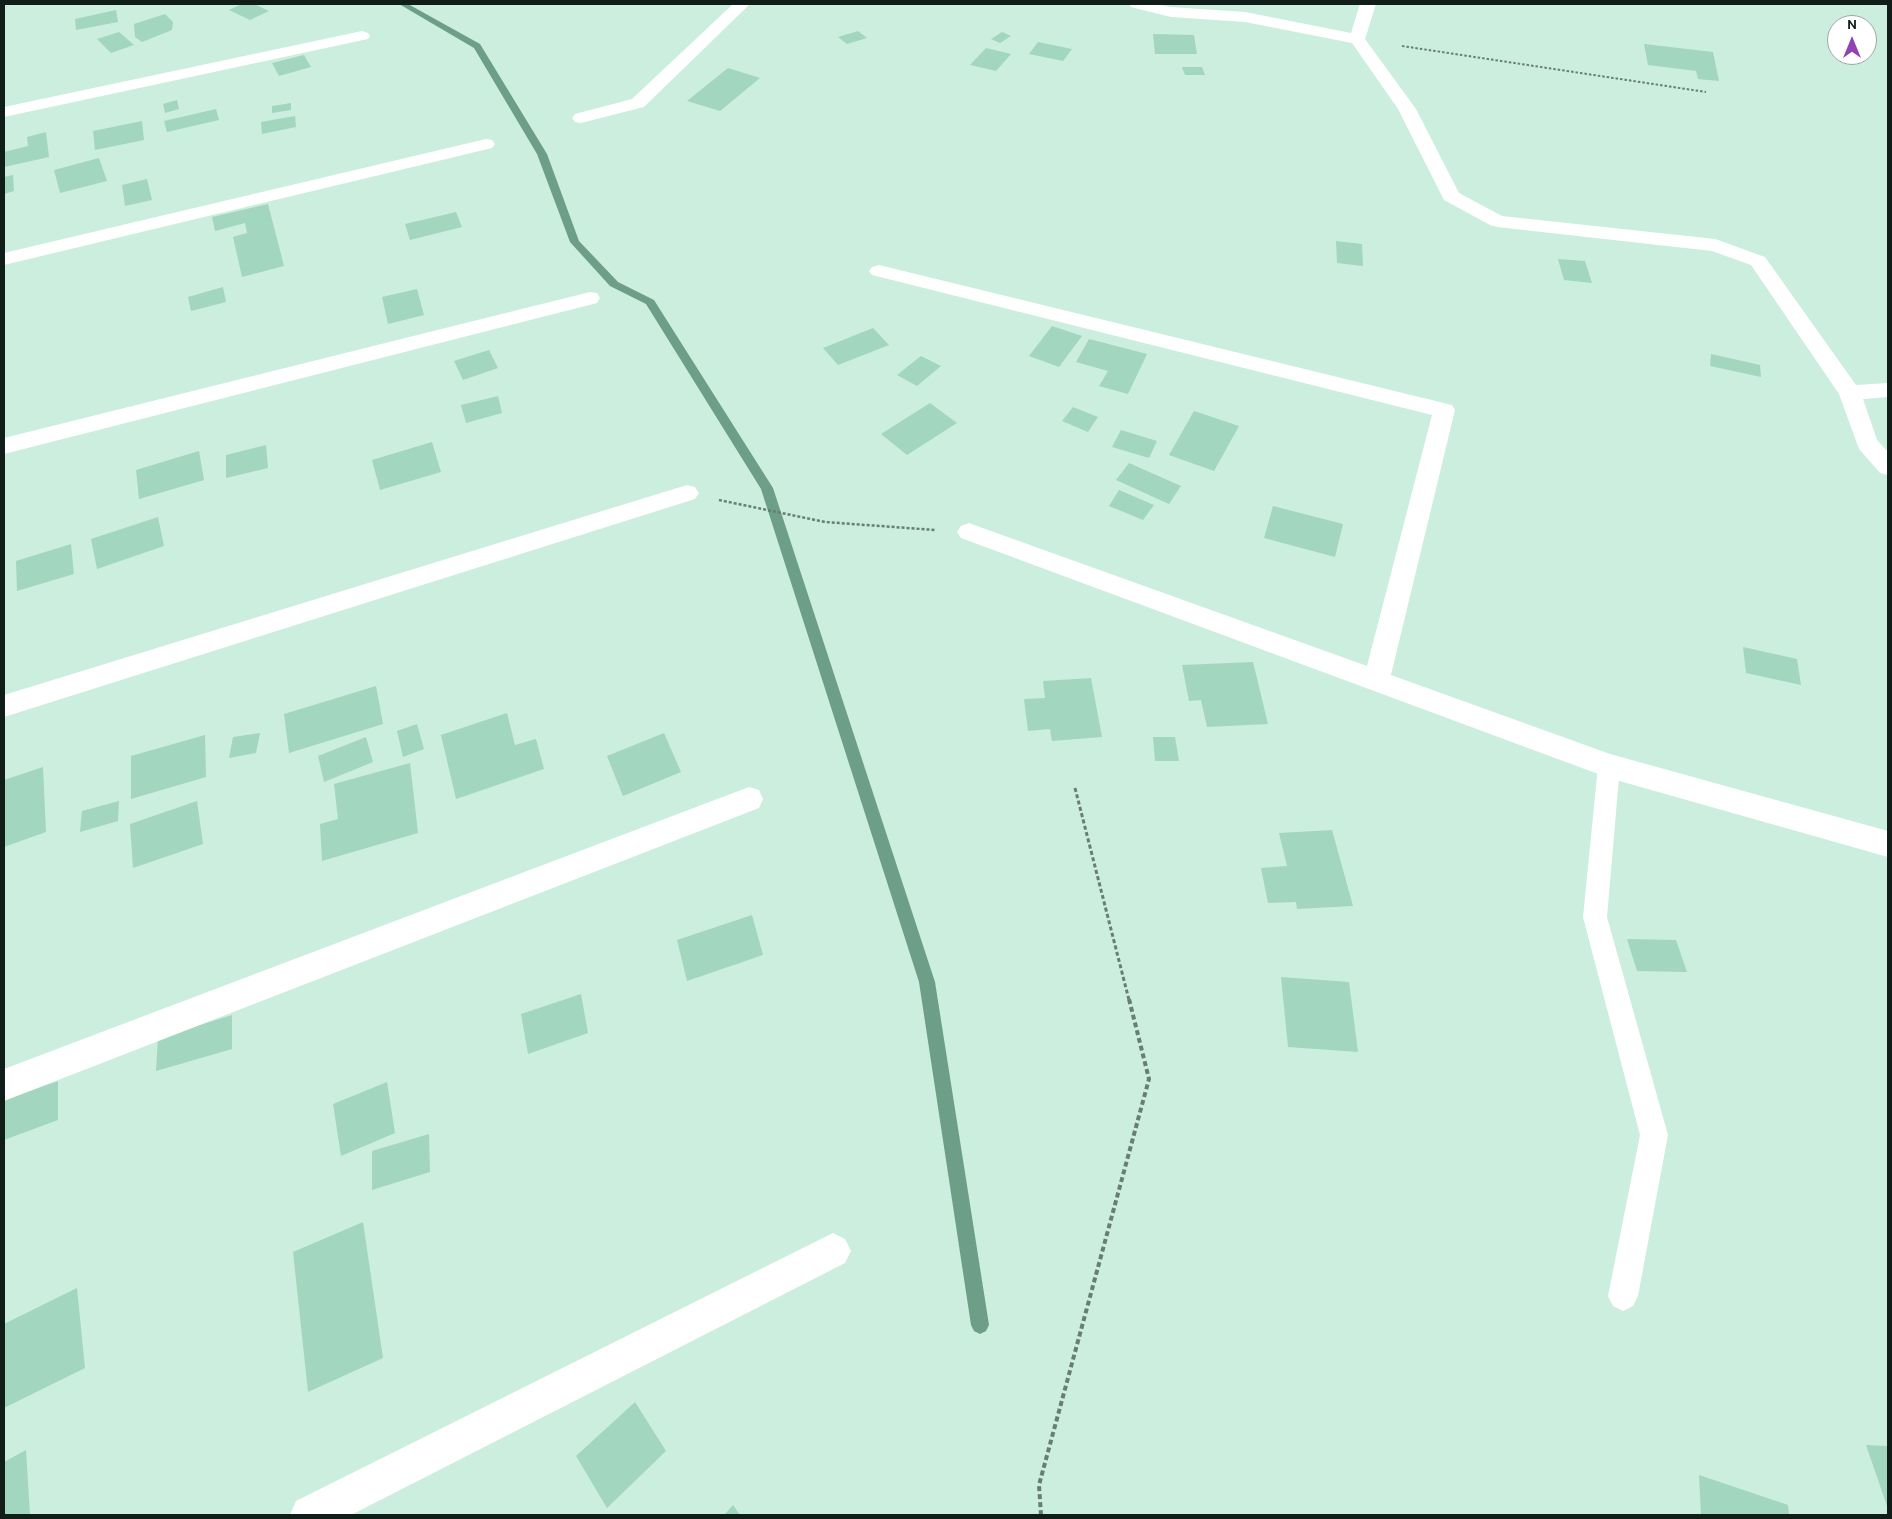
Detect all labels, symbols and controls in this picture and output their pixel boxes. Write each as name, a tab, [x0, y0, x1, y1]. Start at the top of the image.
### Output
north arrow	[1827, 15, 1877, 65]
text: N	[1847, 17, 1857, 34]

